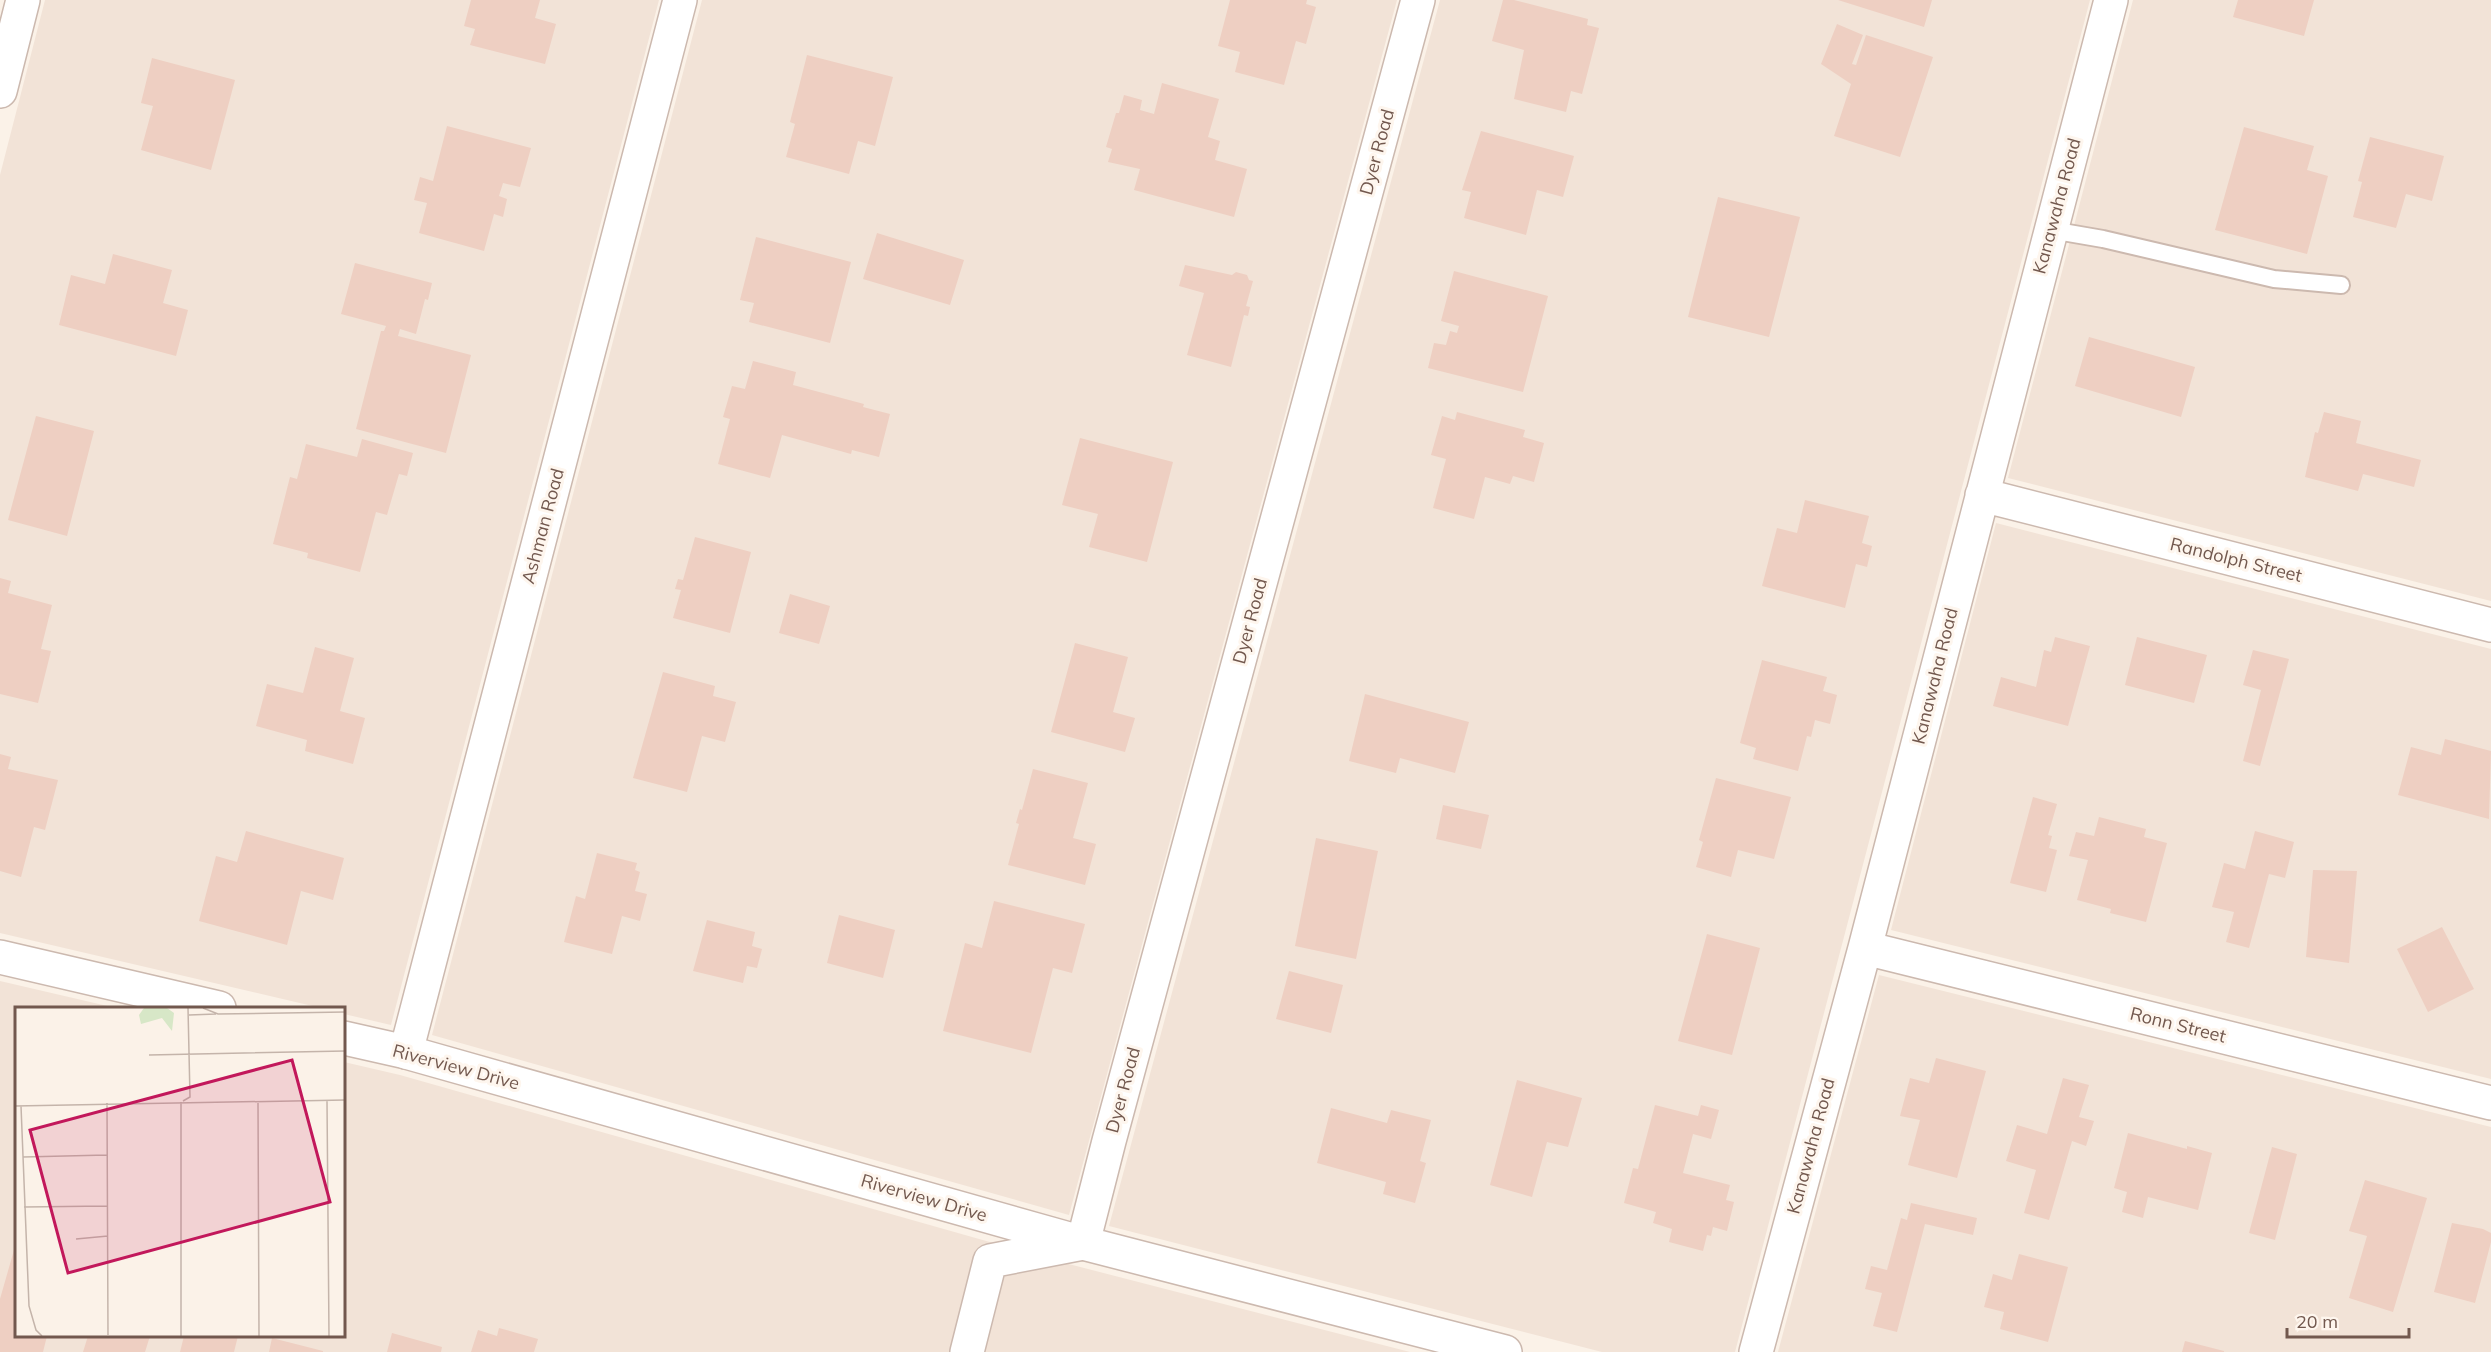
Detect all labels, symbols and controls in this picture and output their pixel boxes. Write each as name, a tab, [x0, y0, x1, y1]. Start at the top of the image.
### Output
street label: Dyer Road	[1354, 106, 1399, 197]
street label: Kanawaha Road	[2027, 135, 2086, 276]
street label: Ashman Road	[516, 466, 569, 586]
street label: Randolph Street	[2168, 532, 2304, 587]
street label: Dyer Road	[1227, 575, 1272, 666]
street label: Kanawaha Road	[1906, 605, 1963, 747]
street label: Ronn Street	[2128, 1001, 2229, 1048]
inset map	[15, 1007, 345, 1337]
street label: Riverview Drive	[390, 1039, 522, 1094]
street label: Dyer Road	[1100, 1044, 1145, 1135]
street label: Kanawaha Road	[1781, 1075, 1840, 1216]
street label: Riverview Drive	[858, 1168, 990, 1227]
scale bar	[2287, 1301, 2408, 1339]
text: 20 m	[2296, 1310, 2338, 1333]

